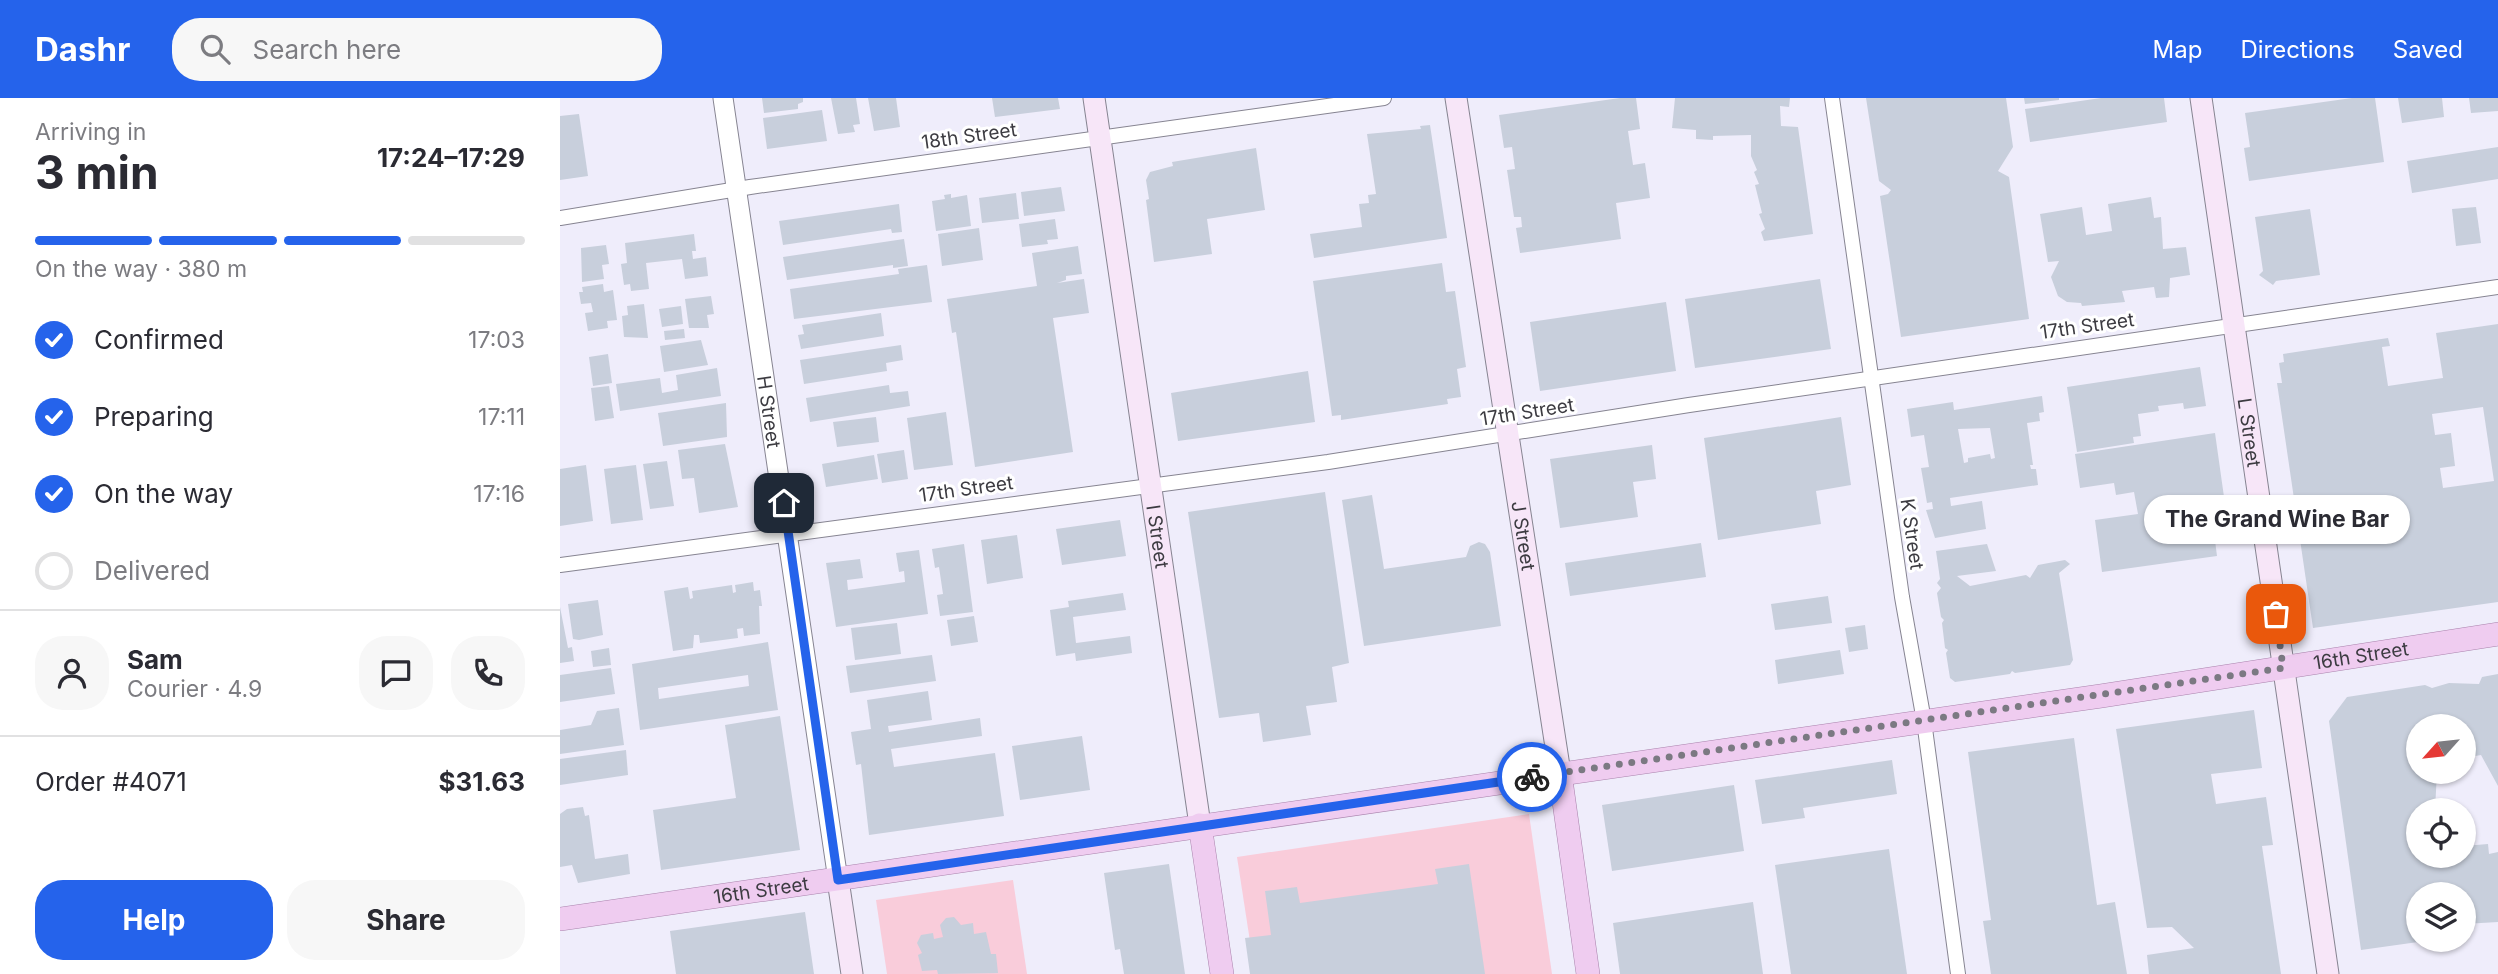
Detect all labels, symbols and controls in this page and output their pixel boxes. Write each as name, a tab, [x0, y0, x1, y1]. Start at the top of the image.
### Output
search box	[172, 18, 662, 81]
text: Dashr	[35, 29, 130, 69]
icon: search	[196, 30, 234, 68]
text: Search here	[252, 34, 401, 65]
text: Map	[2153, 35, 2202, 64]
text: Directions	[2240, 35, 2355, 64]
text: Saved	[2393, 35, 2463, 64]
text: Arriving in	[35, 118, 146, 146]
street label: 18th Street	[920, 118, 1018, 154]
text: 17:24–17:29	[377, 142, 525, 173]
text: 3 min	[35, 144, 159, 200]
text: On the way · 380 m	[35, 255, 247, 283]
street label: 17th Street	[2038, 308, 2136, 344]
icon: check	[35, 321, 73, 359]
text: Confirmed	[94, 324, 224, 355]
text: 17:03	[468, 326, 525, 354]
street label: H Street	[752, 374, 786, 449]
street label: 17th Street	[1478, 393, 1576, 431]
street label: L Street	[2233, 396, 2266, 469]
icon: check	[35, 398, 73, 436]
text: Preparing	[94, 401, 214, 432]
text: 17:11	[478, 403, 525, 431]
street label: 17th Street	[917, 471, 1015, 507]
pin	[754, 473, 814, 533]
icon: check	[35, 475, 73, 513]
text: On the way	[94, 478, 233, 509]
text: 17:16	[473, 480, 525, 508]
icon: home	[765, 484, 803, 522]
callout: The Grand Wine Bar	[2143, 495, 2409, 544]
street label: K Street	[1896, 497, 1928, 571]
street label: J Street	[1507, 500, 1540, 572]
street label: I Street	[1142, 503, 1174, 570]
text: The Grand Wine Bar	[2165, 505, 2389, 533]
text: Delivered	[94, 555, 210, 586]
pin	[2246, 584, 2306, 644]
icon: bag	[2257, 595, 2295, 633]
button: person	[35, 636, 109, 710]
button: chat	[359, 636, 433, 710]
button: phone	[451, 636, 525, 710]
street label: 16th Street	[2312, 637, 2410, 674]
text: Sam	[127, 644, 183, 675]
text: Courier · 4.9	[127, 675, 262, 703]
north arrow	[2406, 714, 2476, 784]
map controls	[2406, 714, 2476, 952]
courier	[1497, 742, 1567, 812]
icon: bike	[1513, 758, 1551, 796]
text: Order #4071	[35, 766, 187, 797]
text: $31.63	[438, 766, 525, 797]
button: locate	[2406, 798, 2476, 868]
street label: 16th Street	[712, 872, 810, 908]
button: Help	[35, 880, 273, 960]
button: Share	[287, 880, 525, 960]
button: layers	[2406, 882, 2476, 952]

